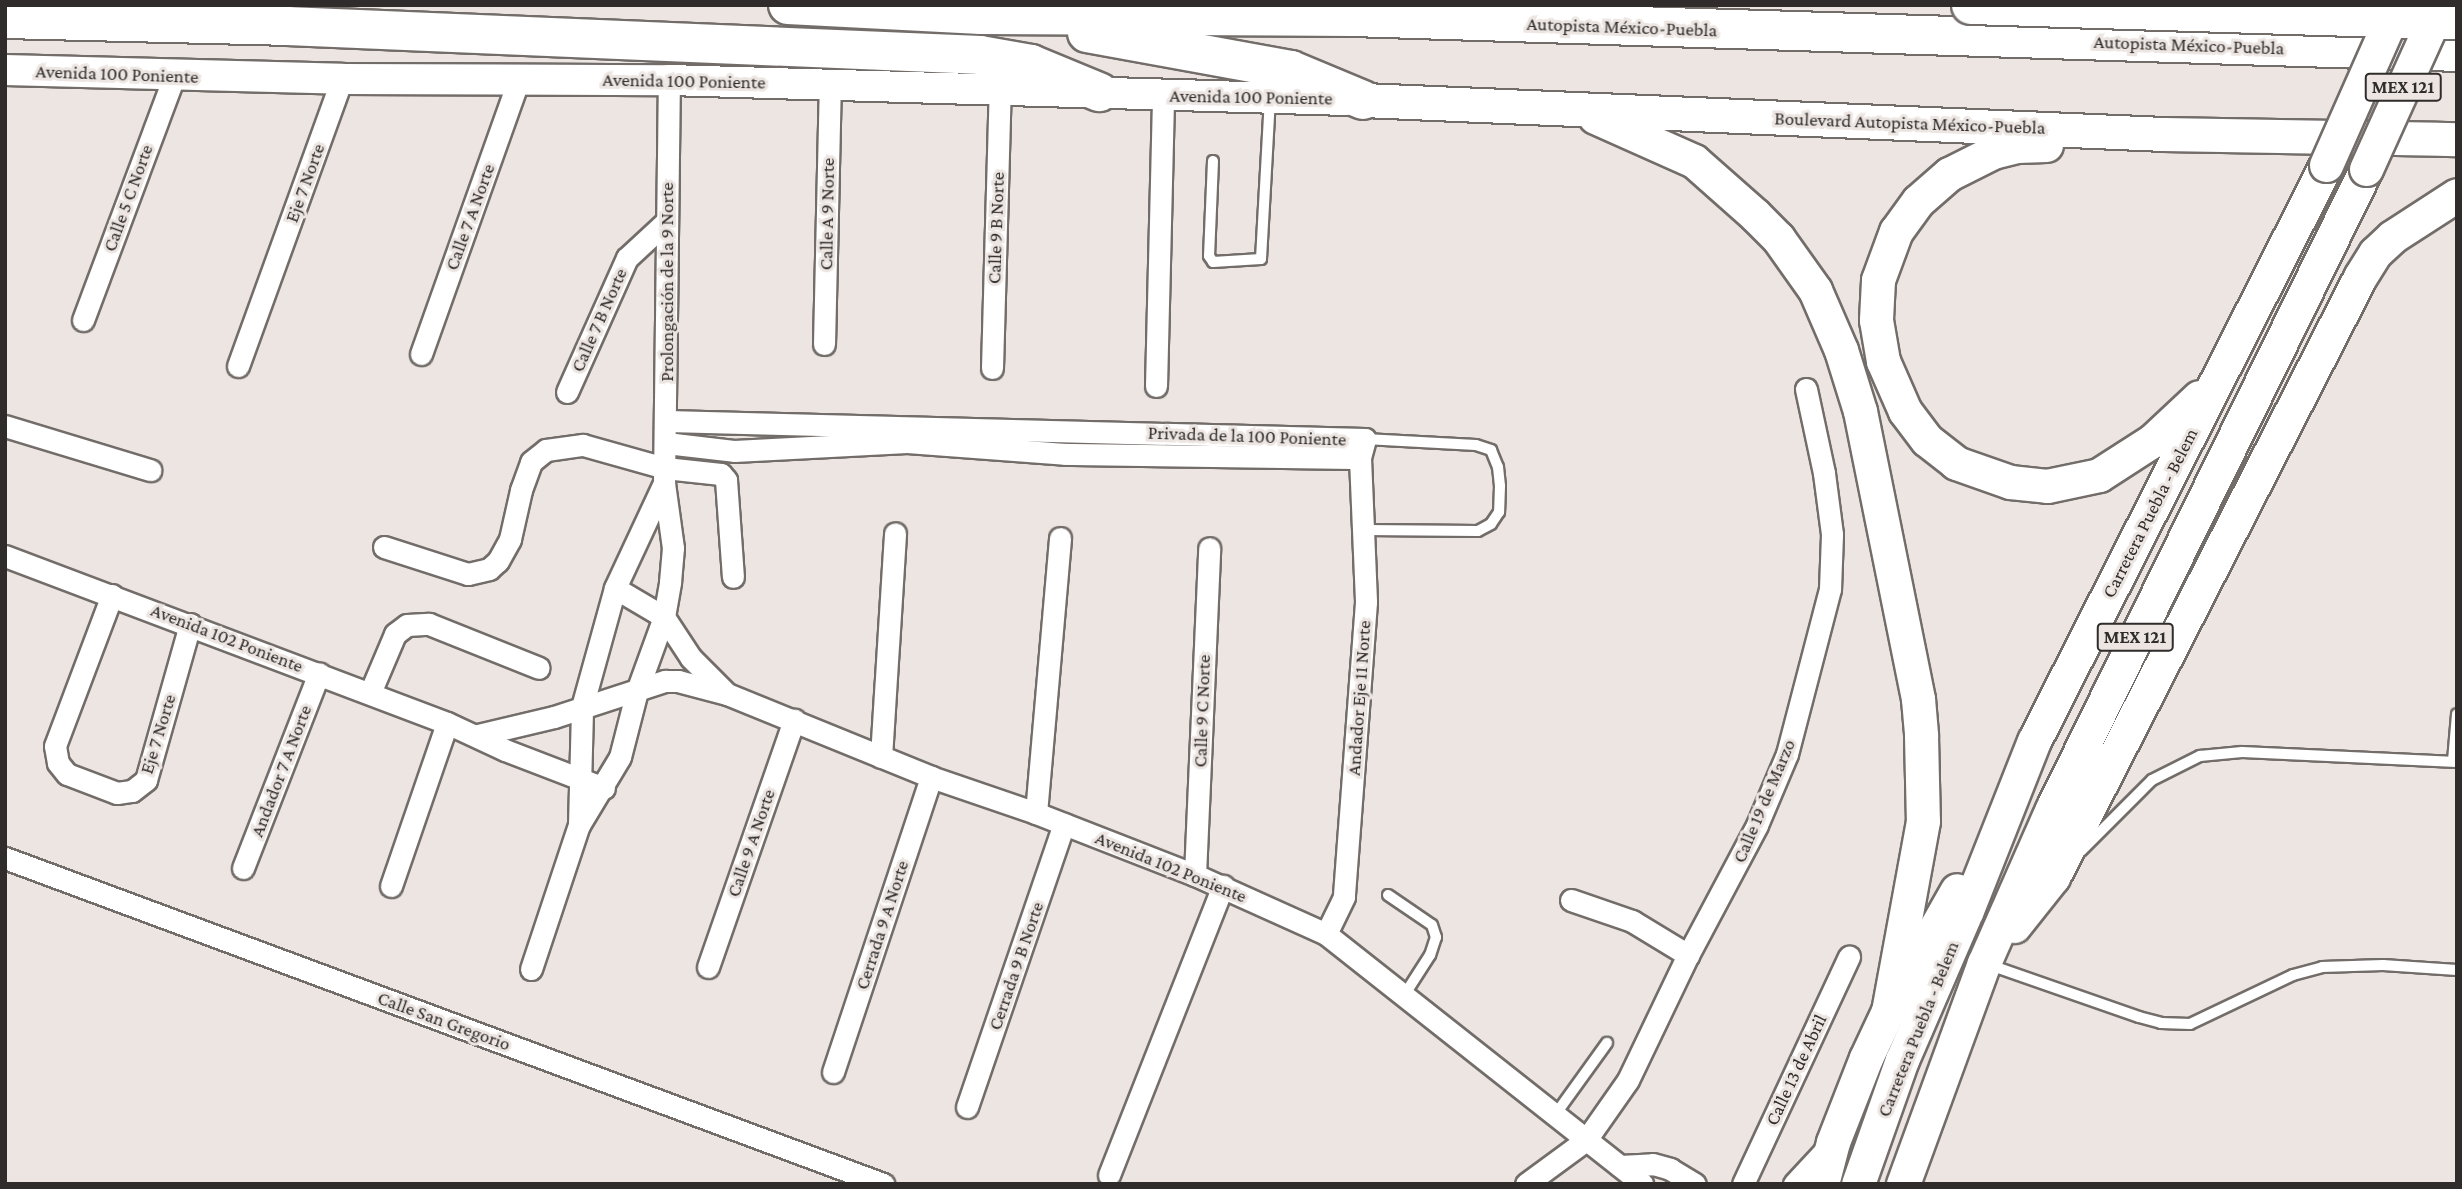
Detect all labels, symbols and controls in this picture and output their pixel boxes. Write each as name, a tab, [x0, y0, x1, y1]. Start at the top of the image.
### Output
street label: Autopista México-Puebla	[1526, 12, 1718, 42]
street label: Autopista México-Puebla	[2093, 30, 2285, 60]
street label: Avenida 100 Poniente	[35, 60, 199, 88]
street label: Avenida 100 Poniente	[602, 68, 766, 94]
road number: MEX 121	[2364, 72, 2442, 102]
street label: Avenida 100 Poniente	[1169, 84, 1333, 110]
street label: Boulevard Autopista México-Puebla	[1774, 107, 2046, 139]
street label: Eje 7 Norte	[280, 140, 330, 226]
street label: Calle 5 C Norte	[98, 141, 158, 255]
street label: Calle A 9 Norte	[815, 158, 839, 270]
street label: Calle 7 A Norte	[440, 161, 500, 273]
street label: Calle 9 B Norte	[983, 172, 1009, 284]
street label: Prolongación de la 9 Norte	[656, 182, 678, 382]
street label: Calle 7 B Norte	[566, 265, 632, 375]
street label: Privada de la 100 Poniente	[1147, 421, 1347, 451]
street label: Carretera Puebla - Belem	[2097, 424, 2203, 602]
street label: Avenida 102 Poniente	[148, 598, 306, 678]
street label: Andador Eje 11 Norte	[1342, 620, 1376, 776]
road number: MEX 121	[2096, 622, 2174, 652]
street label: Calle 9 C Norte	[1189, 654, 1215, 768]
street label: Eje 7 Norte	[135, 691, 181, 777]
street label: Andador 7 A Norte	[245, 702, 317, 840]
street label: Calle 19 de Marzo	[1728, 736, 1800, 866]
street label: Calle 9 A Norte	[722, 786, 780, 900]
street label: Avenida 102 Poniente	[1092, 826, 1250, 908]
street label: Cerrada 9 A Norte	[850, 858, 914, 992]
street label: Cerrada 9 B Norte	[983, 899, 1049, 1033]
street label: Carretera Puebla - Belem	[1872, 938, 1964, 1120]
street label: Calle San Gregorio	[374, 986, 514, 1056]
street label: Calle 13 de Abril	[1760, 1011, 1832, 1129]

